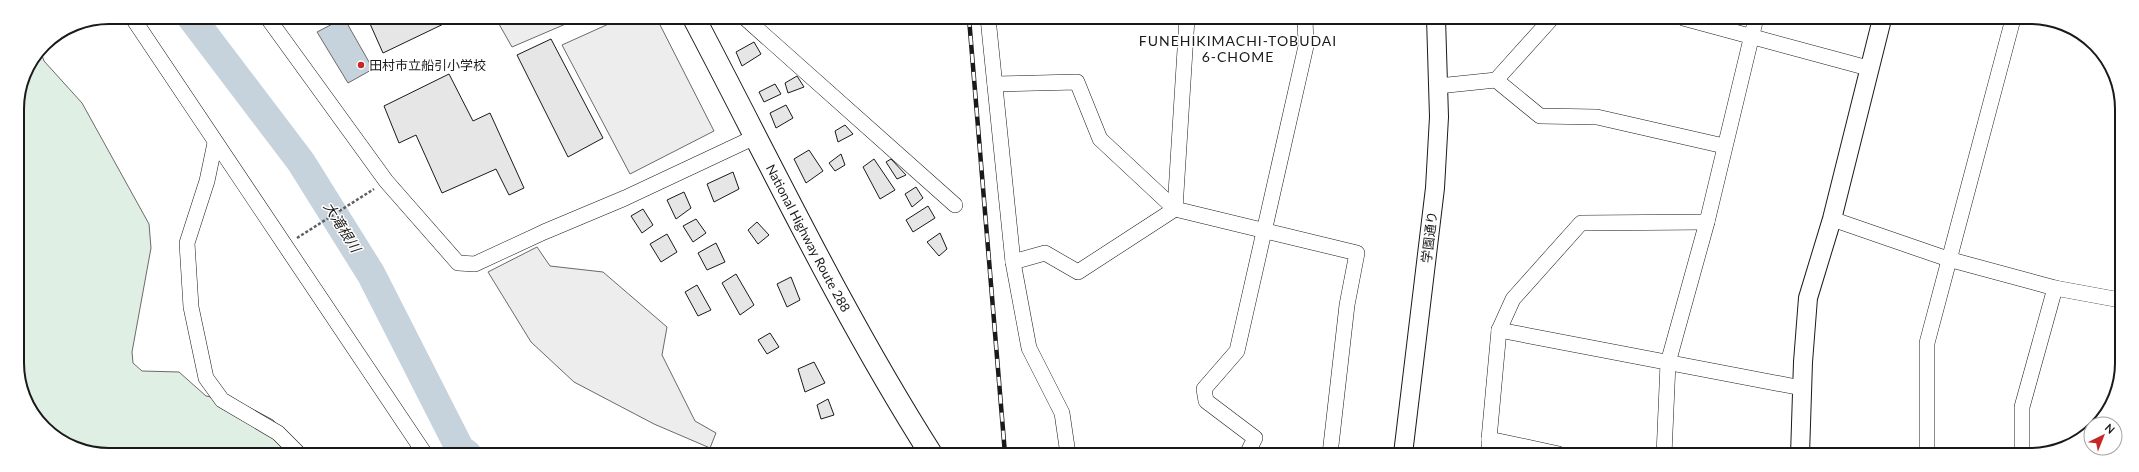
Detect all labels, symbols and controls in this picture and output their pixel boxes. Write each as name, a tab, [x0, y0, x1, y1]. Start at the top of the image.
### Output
district label: FUNEHIKIMACHI-TOBUDAI 6-CHOME	[1139, 32, 1337, 65]
place label: 田村市立船引小学校	[369, 57, 486, 73]
marker: 田村市立船引小学校	[356, 60, 366, 70]
street label: National Highway Route 288	[763, 161, 854, 315]
water label: 大滝根川	[320, 198, 366, 257]
street label: 学園通り	[1418, 210, 1440, 264]
north arrow	[2083, 416, 2123, 456]
text: N	[2103, 421, 2118, 436]

